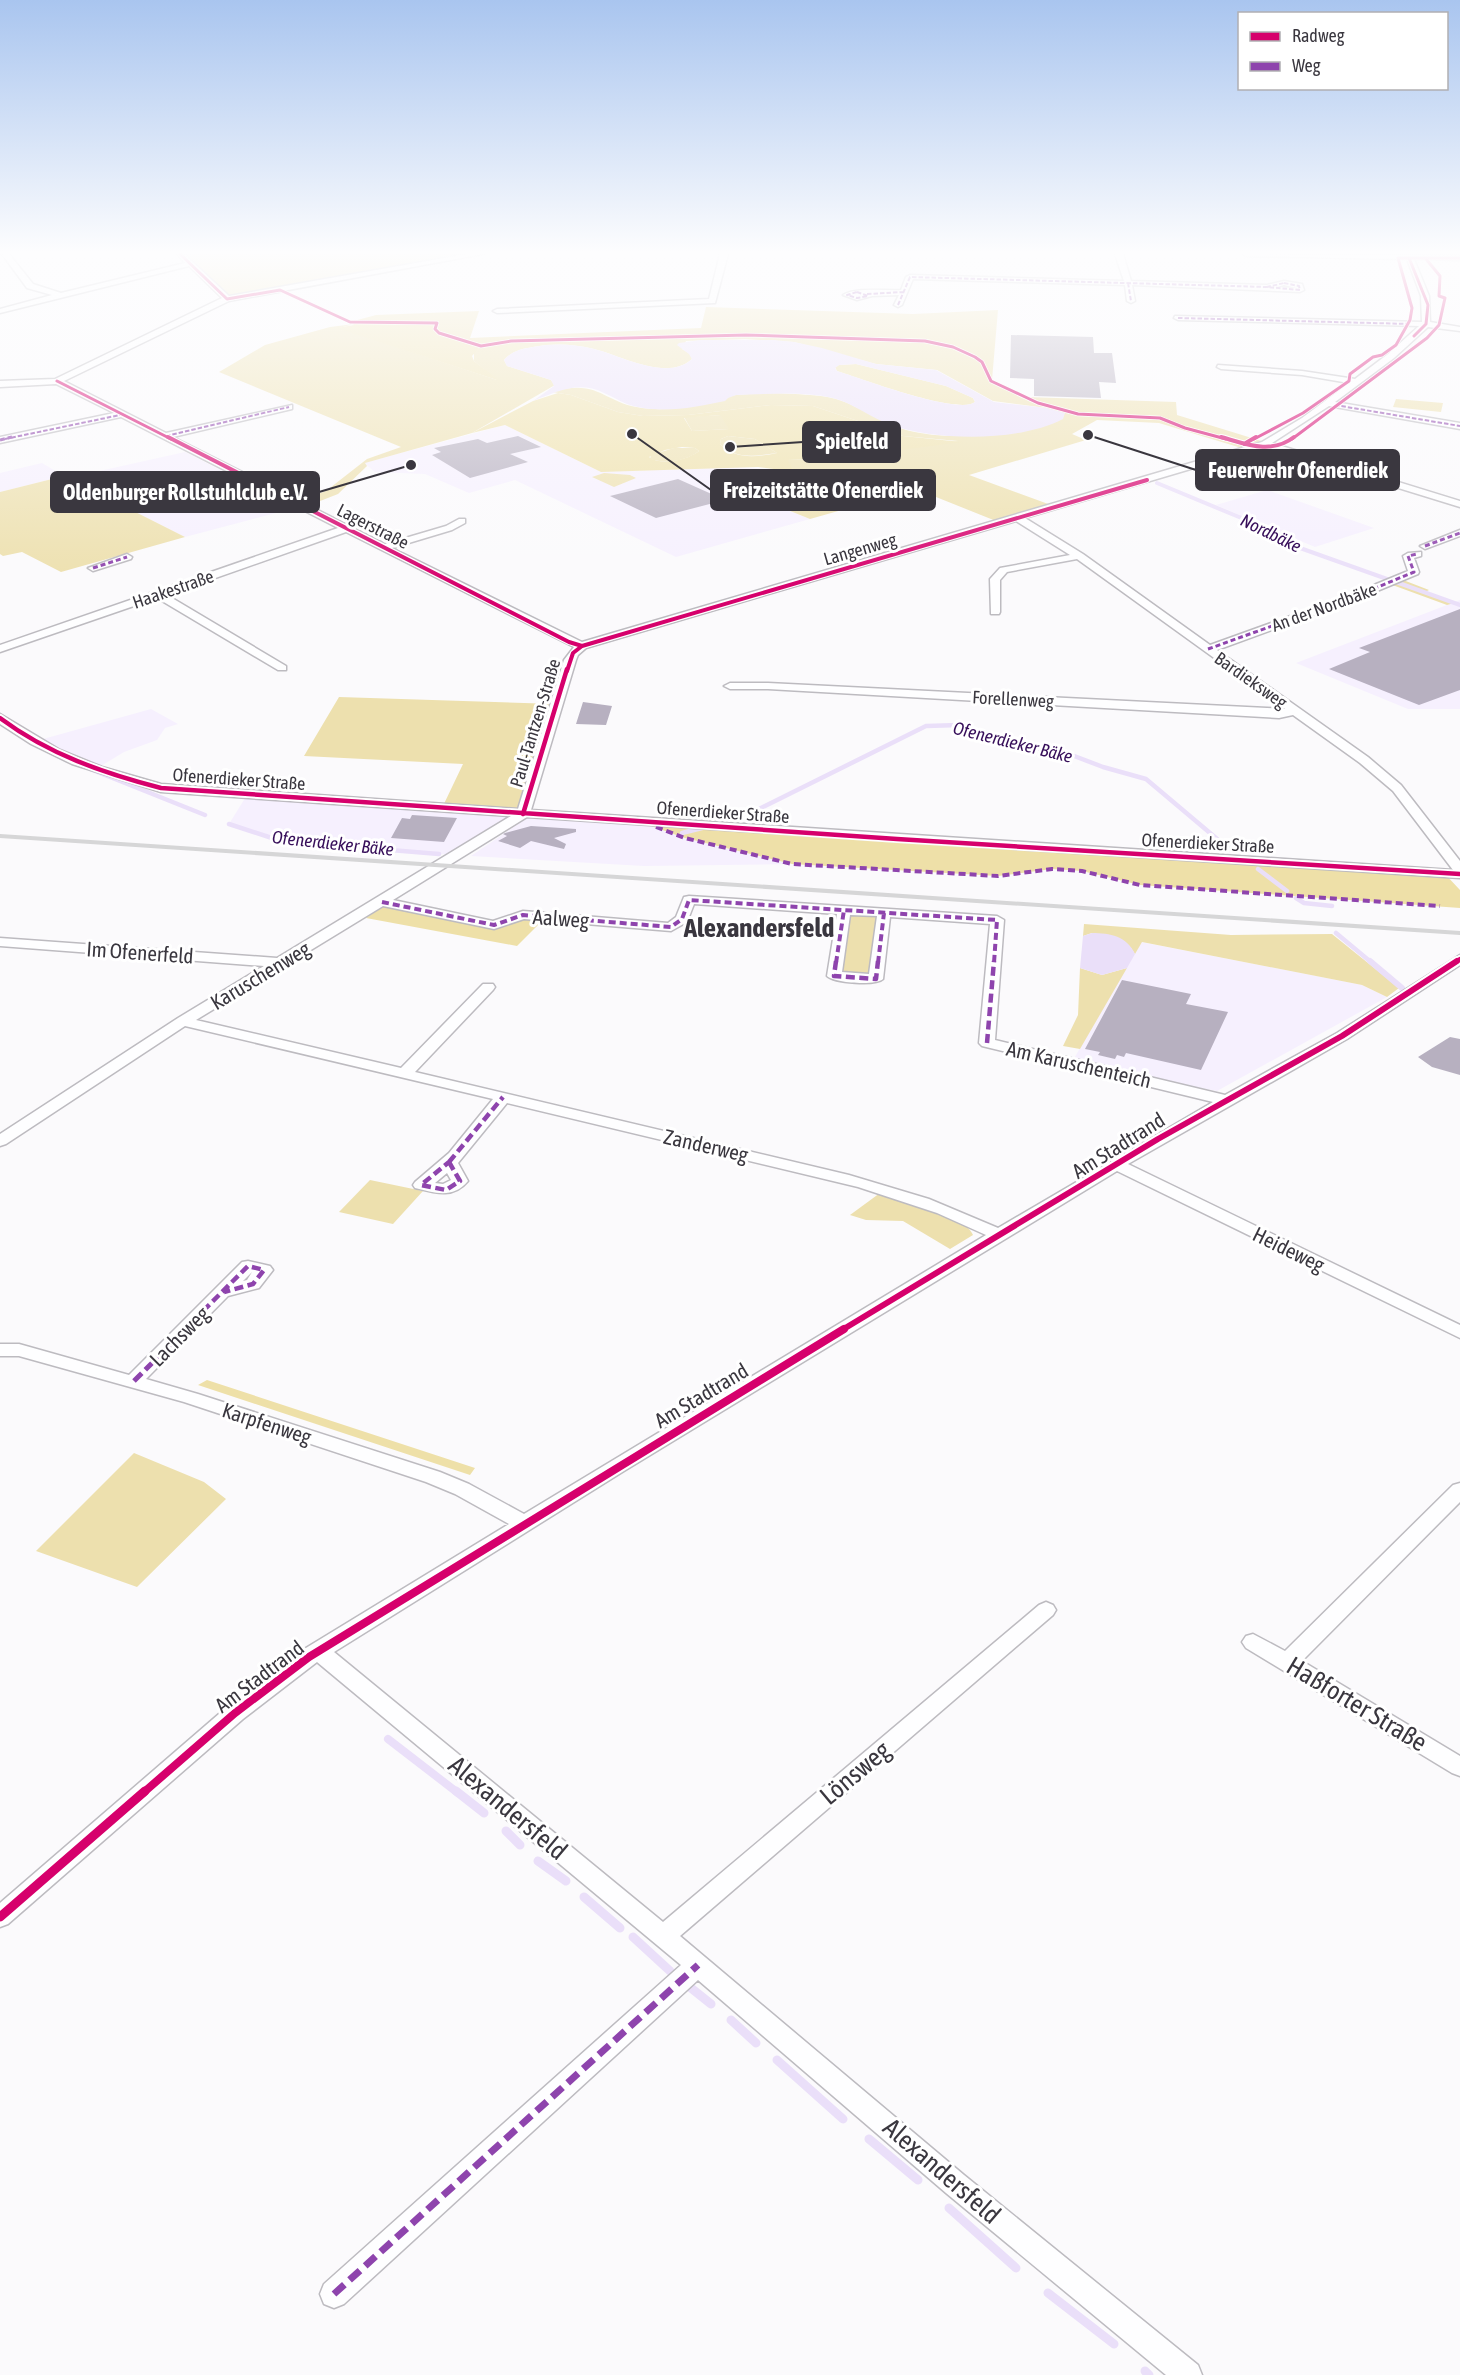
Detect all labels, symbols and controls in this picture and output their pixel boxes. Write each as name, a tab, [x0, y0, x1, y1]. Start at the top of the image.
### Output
legend	[1238, 12, 1448, 90]
text: Radweg	[1292, 25, 1345, 46]
text: Weg	[1292, 55, 1321, 76]
callout: Spielfeld	[803, 422, 900, 462]
text: Spielfeld	[816, 428, 888, 454]
callout: Feuerwehr Ofenerdiek	[1196, 450, 1399, 490]
text: Feuerwehr Ofenerdiek	[1208, 457, 1388, 483]
callout: Freizeitstätte Ofenerdiek	[711, 470, 935, 510]
callout: Oldenburger Rollstuhlclub e.V.	[51, 472, 319, 512]
text: Freizeitstätte Ofenerdiek	[723, 477, 923, 503]
text: Oldenburger Rollstuhlclub e.V.	[63, 479, 307, 505]
street label: Lagerstraße	[334, 499, 412, 553]
water label: Nordbäke	[1237, 509, 1305, 557]
street label: Langenweg	[821, 529, 899, 569]
street label: Haakestraße	[130, 565, 216, 613]
street label: An der Nordbäke	[1269, 578, 1379, 636]
street label: Bardieksweg	[1211, 647, 1292, 713]
street label: Paul-Tantzen-Straße	[505, 656, 565, 790]
street label: Forellenweg	[972, 686, 1055, 712]
water label: Ofenerdieker Bäke	[951, 717, 1075, 767]
street label: Ofenerdieker Straße	[172, 764, 306, 794]
street label: Ofenerdieker Straße	[656, 797, 790, 827]
water label: Ofenerdieker Bäke	[271, 826, 395, 860]
street label: Ofenerdieker Straße	[1141, 829, 1275, 857]
street label: Aalweg	[532, 904, 590, 932]
district label: Alexandersfeld	[683, 912, 834, 943]
street label: Im Ofenerfeld	[86, 936, 194, 968]
street label: Karuschenweg	[206, 936, 314, 1014]
street label: Am Karuschenteich	[1004, 1036, 1154, 1092]
street label: Am Stadtrand	[1067, 1107, 1169, 1183]
street label: Zanderweg	[661, 1124, 751, 1166]
street label: Heideweg	[1249, 1221, 1329, 1277]
street label: Lachsweg	[144, 1301, 214, 1371]
street label: Am Stadtrand	[650, 1358, 752, 1432]
street label: Karpfenweg	[219, 1397, 315, 1449]
street label: Am Stadtrand	[210, 1635, 308, 1717]
street label: Haßforter Straße	[1281, 1650, 1433, 1758]
street label: Lönsweg	[814, 1735, 897, 1811]
street label: Alexandersfeld	[443, 1750, 573, 1866]
street label: Alexandersfeld	[877, 2112, 1007, 2230]

